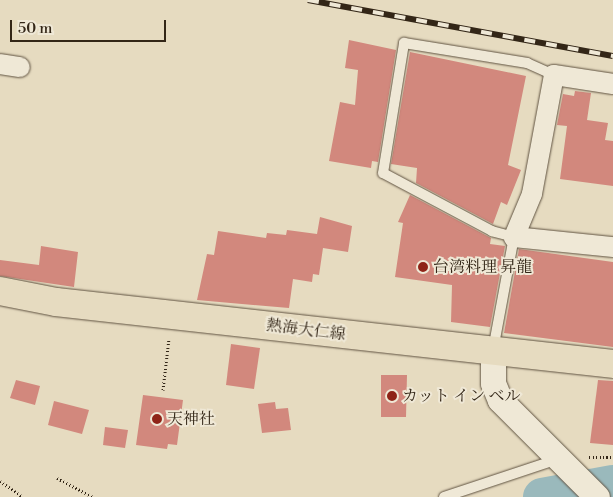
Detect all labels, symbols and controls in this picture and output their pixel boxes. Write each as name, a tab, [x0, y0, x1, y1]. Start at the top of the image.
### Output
scale bar	[12, 10, 169, 42]
text: 50 m	[18, 19, 52, 38]
place label: 台湾料理 昇龍	[433, 257, 532, 277]
marker: 台湾料理 昇龍	[417, 261, 429, 273]
street label: 熱海大仁線	[265, 316, 347, 344]
place label: カット イン ベル	[402, 386, 521, 406]
marker: カット イン ベル	[386, 390, 398, 402]
place label: 天神社	[167, 409, 215, 429]
marker: 天神社	[151, 413, 163, 425]

